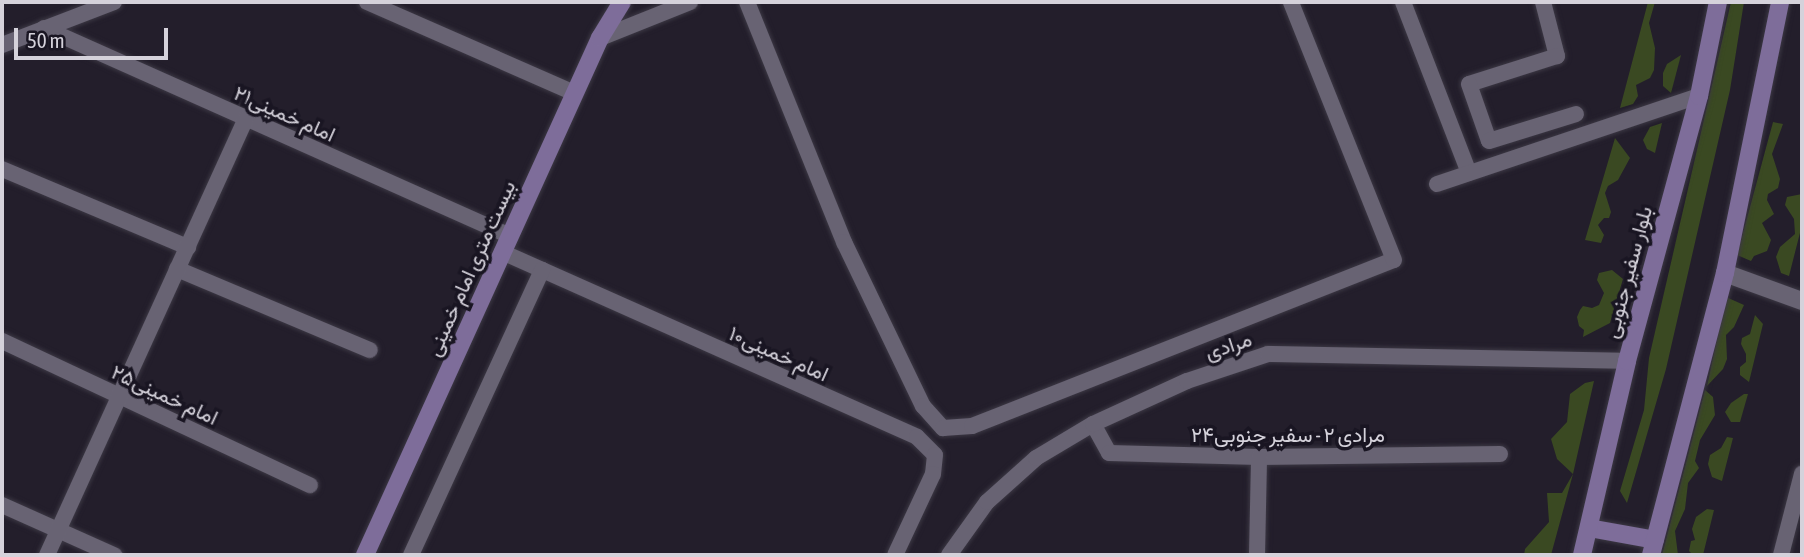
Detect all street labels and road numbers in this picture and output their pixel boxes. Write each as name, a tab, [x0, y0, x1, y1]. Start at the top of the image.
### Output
street label: امام خمینی۲۱	[230, 79, 340, 147]
street label: بیست متری امام خمینی	[420, 176, 520, 360]
street label: بلوار سفیر جنوبی	[1597, 203, 1657, 341]
street label: امام خمینی۱۰	[725, 320, 833, 386]
street label: مرادی	[1201, 326, 1255, 364]
street label: امام خمینی۲۵	[108, 358, 222, 430]
street label: مرادی ۲ - سفیر جنوبی۲۴	[1191, 421, 1385, 447]

